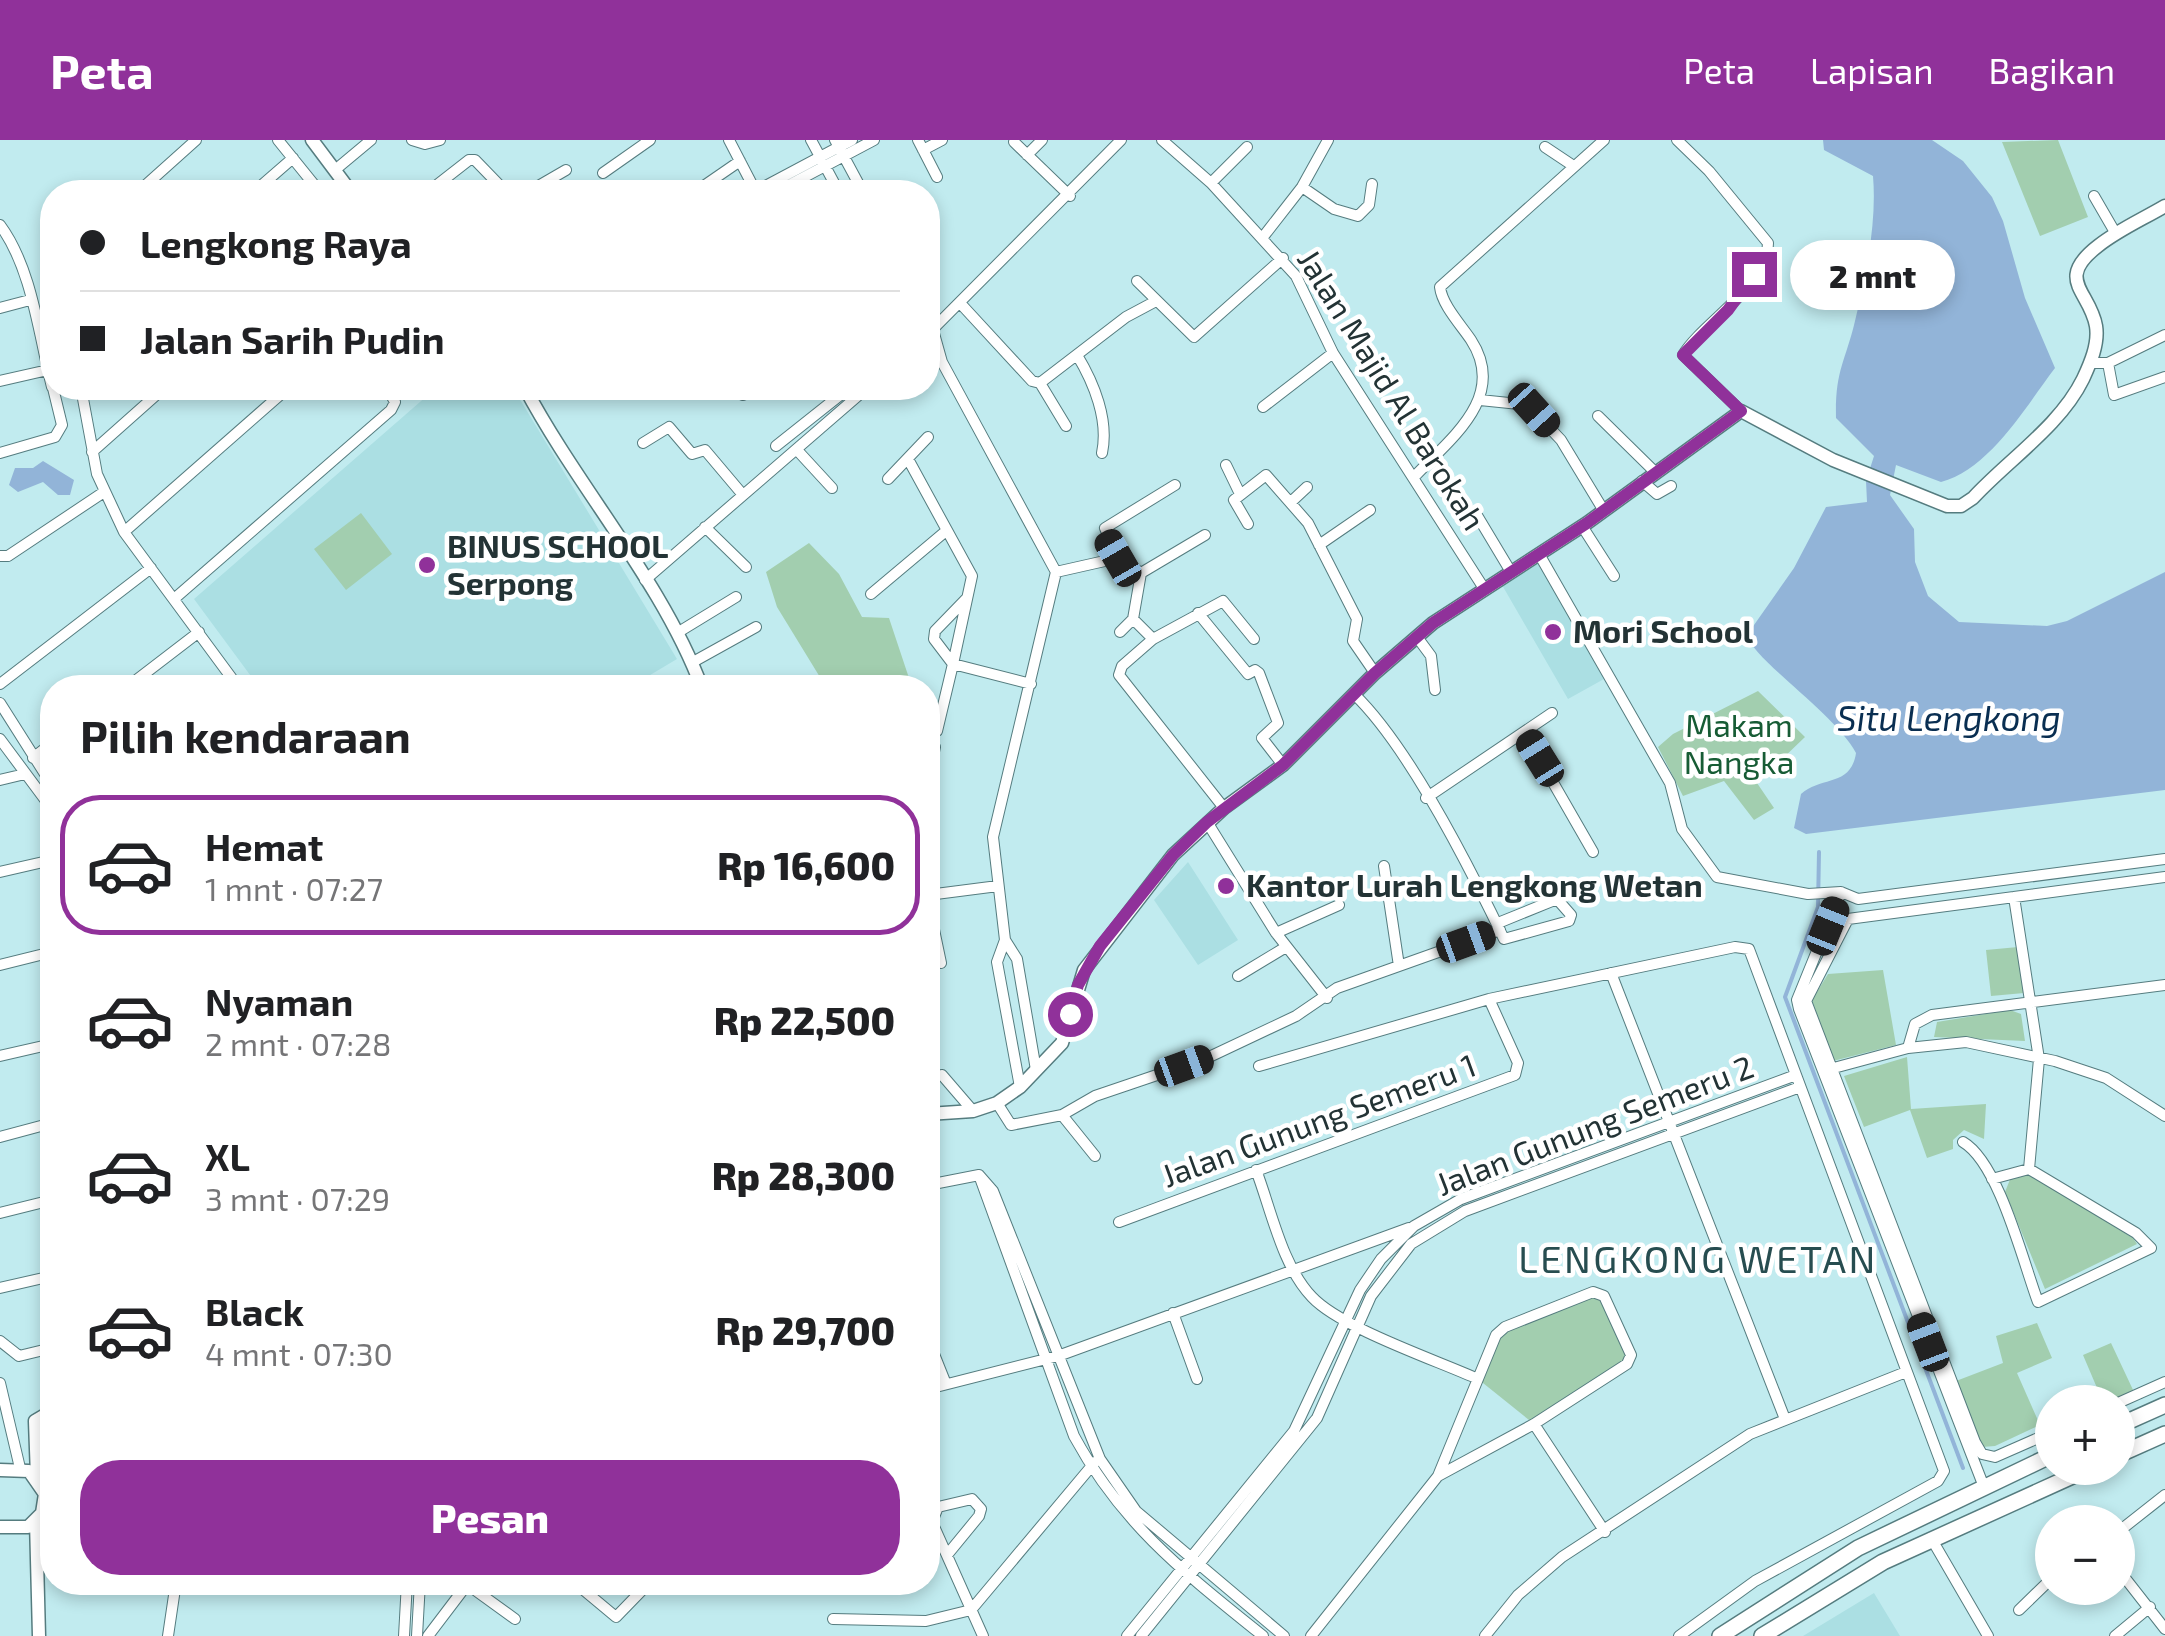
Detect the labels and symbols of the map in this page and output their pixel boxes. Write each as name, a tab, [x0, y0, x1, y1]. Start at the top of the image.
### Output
callout: 2 mnt	[1789, 239, 1954, 309]
street label: Jalan Majid Al Barokah	[1290, 242, 1495, 537]
route end	[1732, 252, 1777, 297]
car	[1503, 378, 1565, 442]
car	[1090, 525, 1146, 591]
place label: BINUS SCHOOL Serpong	[447, 526, 668, 601]
marker: BINUS SCHOOL Serpong	[416, 554, 438, 576]
place label: Mori School	[1573, 611, 1754, 649]
marker: Mori School	[1542, 621, 1564, 643]
water label: Situ Lengkong	[1837, 696, 2061, 738]
park label: Makam Nangka	[1684, 705, 1794, 780]
car	[1511, 725, 1569, 791]
place label: Kantor Lurah Lengkong Wetan	[1246, 865, 1703, 903]
marker: Kantor Lurah Lengkong Wetan	[1215, 875, 1237, 897]
car	[1803, 893, 1853, 959]
car	[1433, 918, 1499, 966]
route start	[1048, 992, 1093, 1037]
car	[1151, 1042, 1217, 1090]
street label: Jalan Gunung Semeru 1	[1156, 1045, 1480, 1194]
street label: Jalan Gunung Semeru 2	[1430, 1046, 1758, 1202]
district label: LENGKONG WETAN	[1518, 1235, 1878, 1281]
car	[1903, 1309, 1953, 1375]

